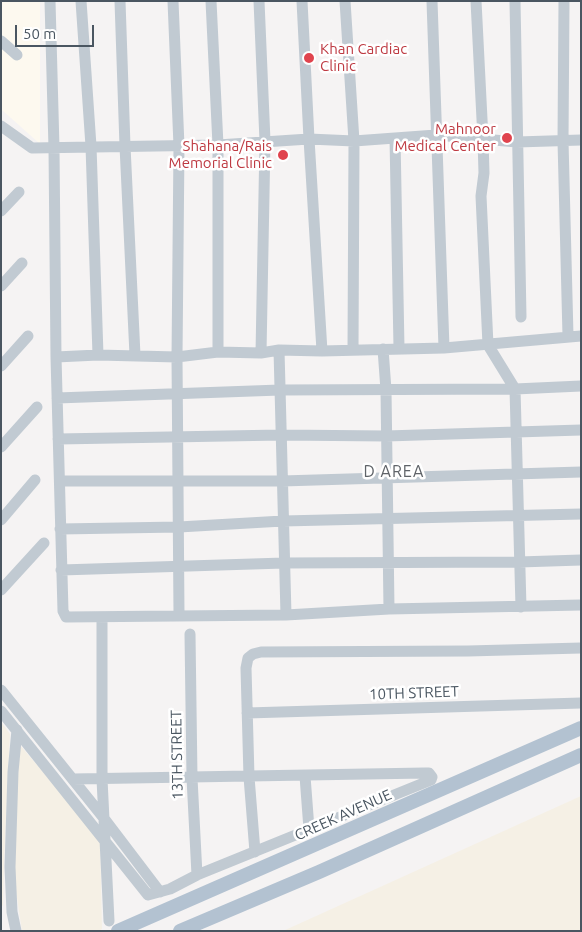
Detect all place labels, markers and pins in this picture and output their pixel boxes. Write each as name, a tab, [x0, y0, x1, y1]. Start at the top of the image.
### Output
place label: Khan Cardiac Clinic	[320, 40, 407, 75]
marker: Khan Cardiac Clinic	[302, 51, 316, 65]
place label: Mahnoor Medical Center	[394, 120, 496, 155]
marker: Mahnoor Medical Center	[500, 131, 514, 145]
place label: Shahana/Rais Memorial Clinic	[169, 137, 272, 172]
marker: Shahana/Rais Memorial Clinic	[276, 148, 290, 162]

